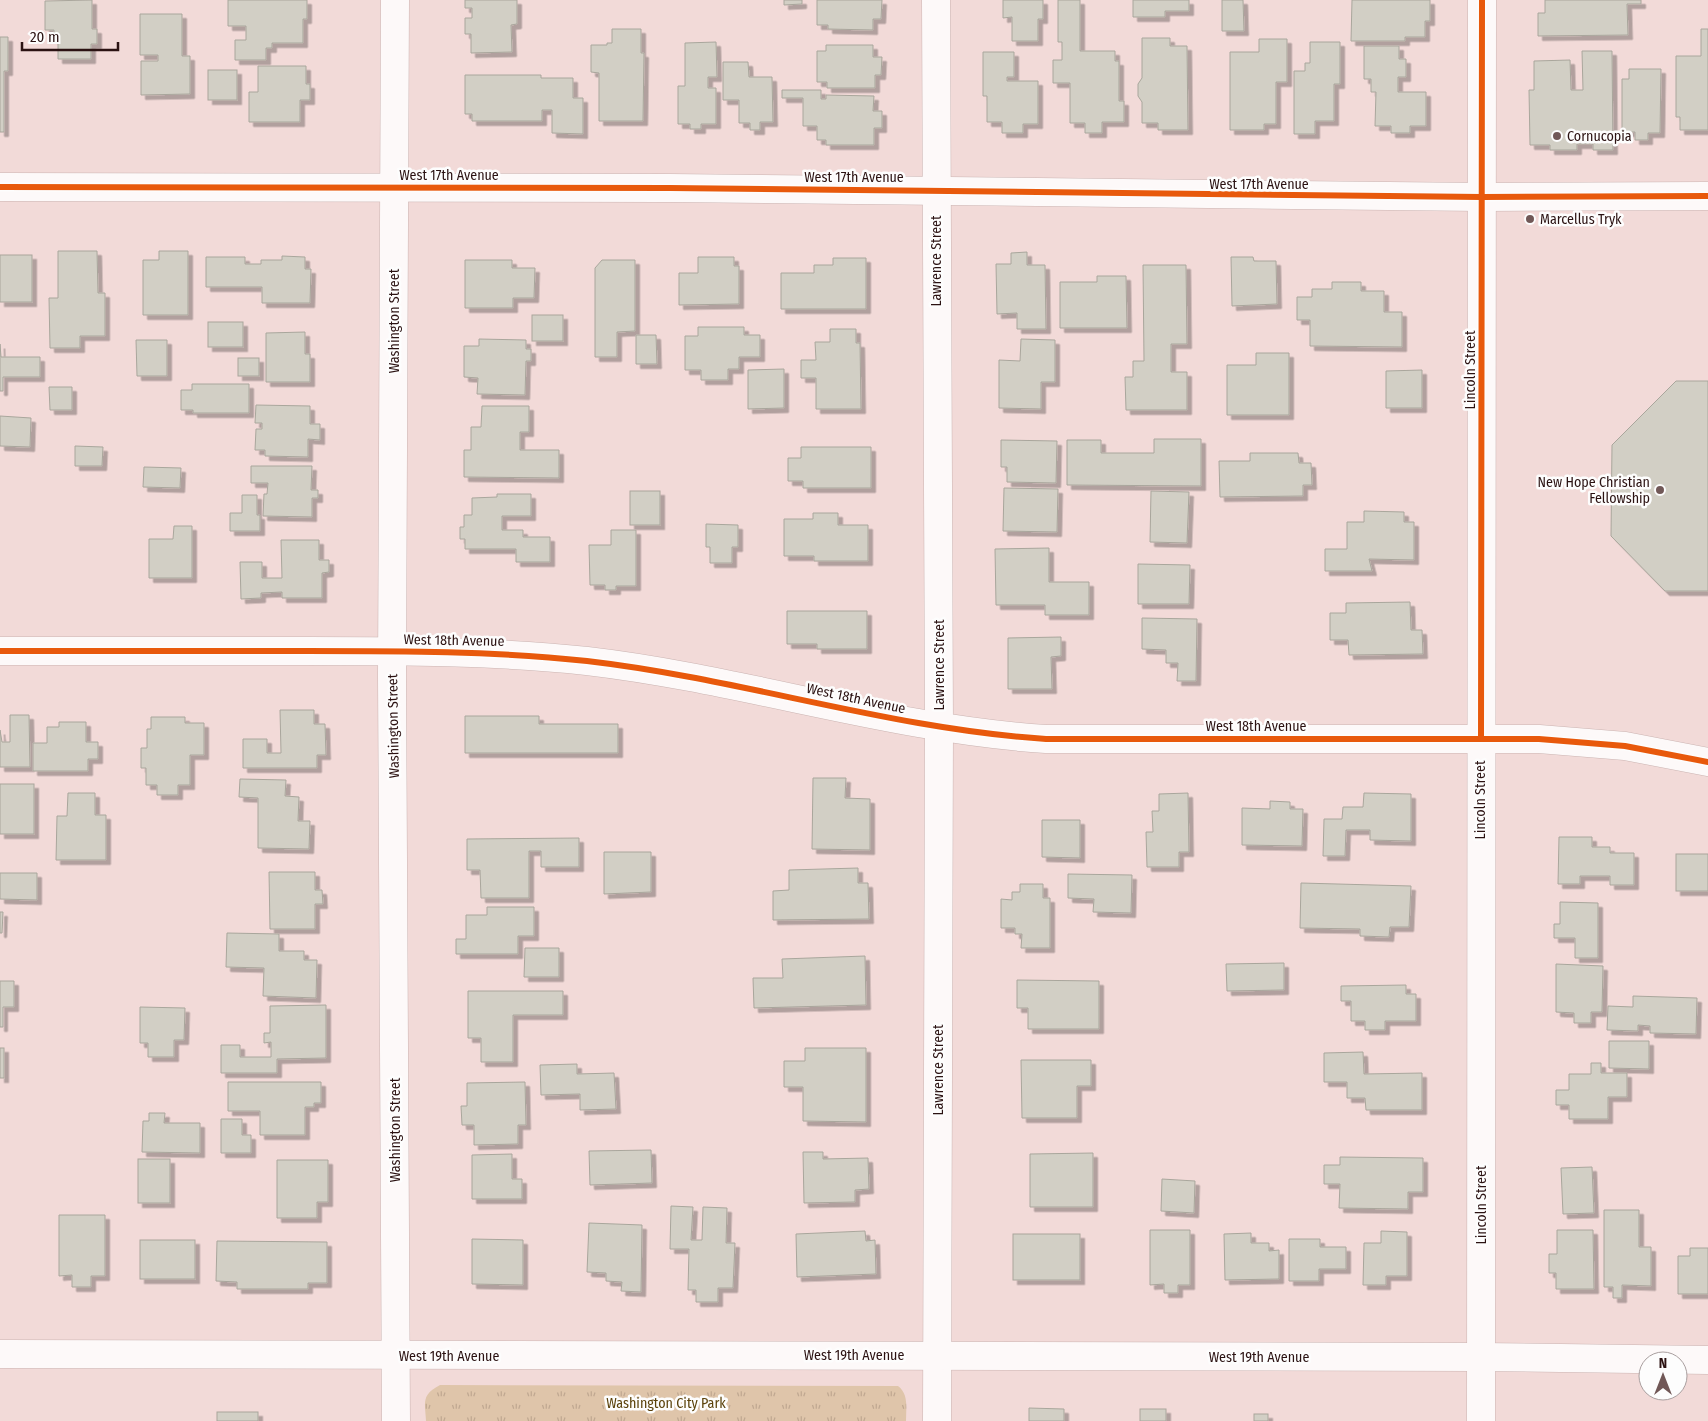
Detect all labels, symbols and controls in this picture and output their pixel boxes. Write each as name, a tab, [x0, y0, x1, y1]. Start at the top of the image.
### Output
scale bar	[22, 20, 119, 52]
text: 20 m	[30, 28, 60, 46]
place label: Cornucopia	[1567, 128, 1632, 145]
marker: Cornucopia	[1551, 130, 1563, 142]
street label: West 17th Avenue	[399, 167, 499, 184]
street label: West 17th Avenue	[804, 169, 904, 186]
street label: West 17th Avenue	[1209, 176, 1309, 193]
place label: Marcellus Tryk	[1540, 211, 1622, 228]
marker: Marcellus Tryk	[1524, 213, 1536, 225]
street label: Lawrence Street	[928, 215, 945, 307]
street label: Washington Street	[386, 268, 403, 373]
street label: Lincoln Street	[1462, 330, 1479, 410]
place label: New Hope Christian Fellowship	[1538, 474, 1650, 507]
marker: New Hope Christian Fellowship	[1654, 484, 1666, 496]
street label: Lawrence Street	[931, 619, 948, 711]
street label: West 18th Avenue	[403, 631, 505, 650]
street label: Washington Street	[384, 673, 403, 778]
street label: West 18th Avenue	[805, 680, 907, 717]
street label: West 18th Avenue	[1206, 718, 1307, 735]
street label: Lincoln Street	[1472, 760, 1489, 840]
street label: Lawrence Street	[930, 1024, 947, 1116]
street label: Washington Street	[387, 1077, 404, 1182]
street label: Lincoln Street	[1473, 1165, 1490, 1245]
street label: West 19th Avenue	[804, 1347, 904, 1364]
street label: West 19th Avenue	[399, 1348, 499, 1365]
street label: West 19th Avenue	[1209, 1349, 1309, 1366]
north arrow	[1638, 1351, 1688, 1401]
text: N	[1659, 1355, 1667, 1372]
park label: Washington City Park	[606, 1395, 726, 1412]

